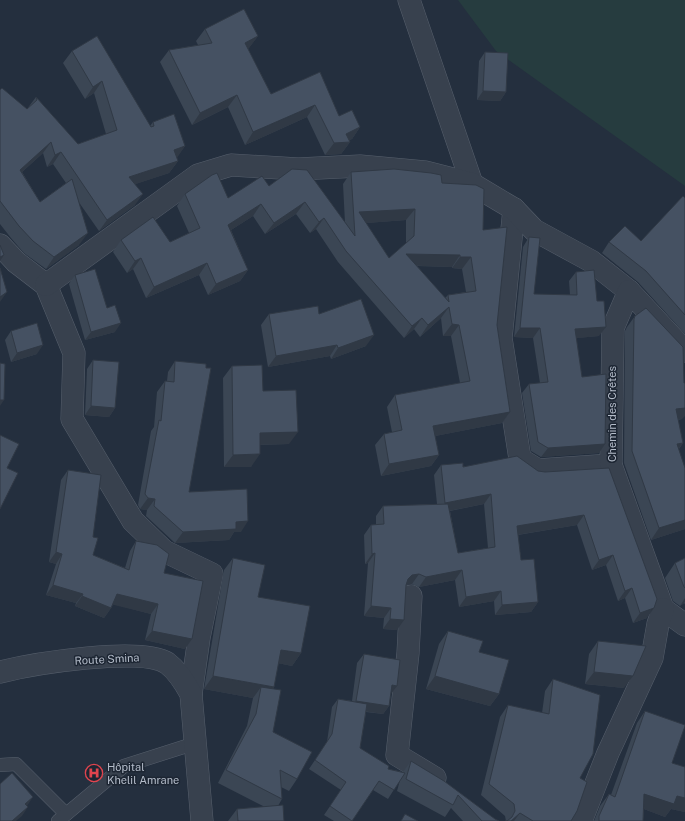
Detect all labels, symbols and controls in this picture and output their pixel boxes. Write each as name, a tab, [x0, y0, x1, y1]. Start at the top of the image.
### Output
street label: Chemin des Crêtes	[606, 366, 618, 462]
street label: Route Smina	[74, 651, 140, 667]
place label: Hôpital Khelil Amrane	[107, 761, 179, 786]
hospital icon: Hôpital Khelil Amrane	[84, 763, 104, 783]

